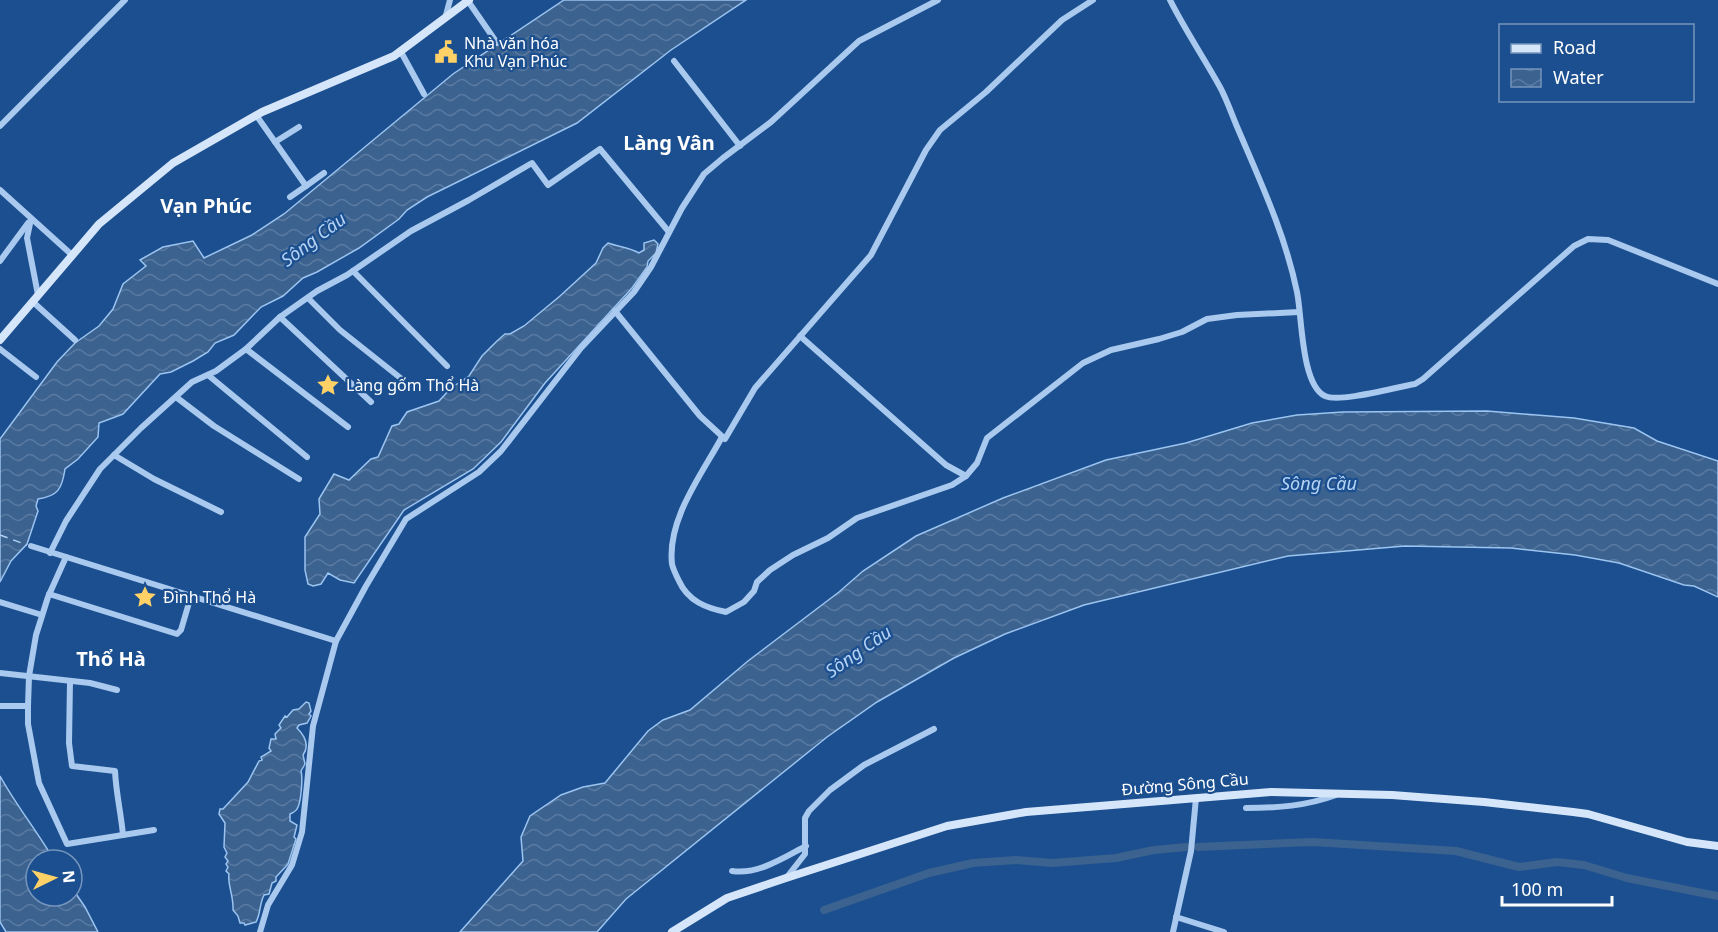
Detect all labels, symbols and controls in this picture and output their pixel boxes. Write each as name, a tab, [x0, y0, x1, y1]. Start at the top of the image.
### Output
legend	[1499, 24, 1694, 102]
place label: Nhà văn hóa Khu Vạn Phúc	[464, 32, 568, 72]
text: Road	[1553, 35, 1596, 59]
public building icon: Nhà văn hóa Khu Vạn Phúc	[433, 39, 459, 65]
text: Water	[1553, 65, 1604, 89]
district label: Làng Vân	[623, 129, 715, 156]
district label: Vạn Phúc	[160, 192, 252, 219]
water label: Sông Cầu	[275, 207, 351, 271]
place icon: Làng gốm Thổ Hà	[315, 372, 341, 398]
place label: Làng gốm Thổ Hà	[346, 374, 479, 396]
water label: Sông Cầu	[1281, 471, 1357, 495]
place icon: Đình Thổ Hà	[132, 584, 158, 610]
place label: Đình Thổ Hà	[163, 586, 256, 608]
water label: Sông Cầu	[820, 619, 896, 683]
district label: Thổ Hà	[76, 645, 146, 672]
street label: Đường Sông Cầu	[1121, 767, 1249, 801]
north arrow	[24, 848, 84, 908]
text: N	[57, 869, 80, 884]
scale bar	[1502, 869, 1612, 907]
text: 100 m	[1511, 877, 1563, 901]

